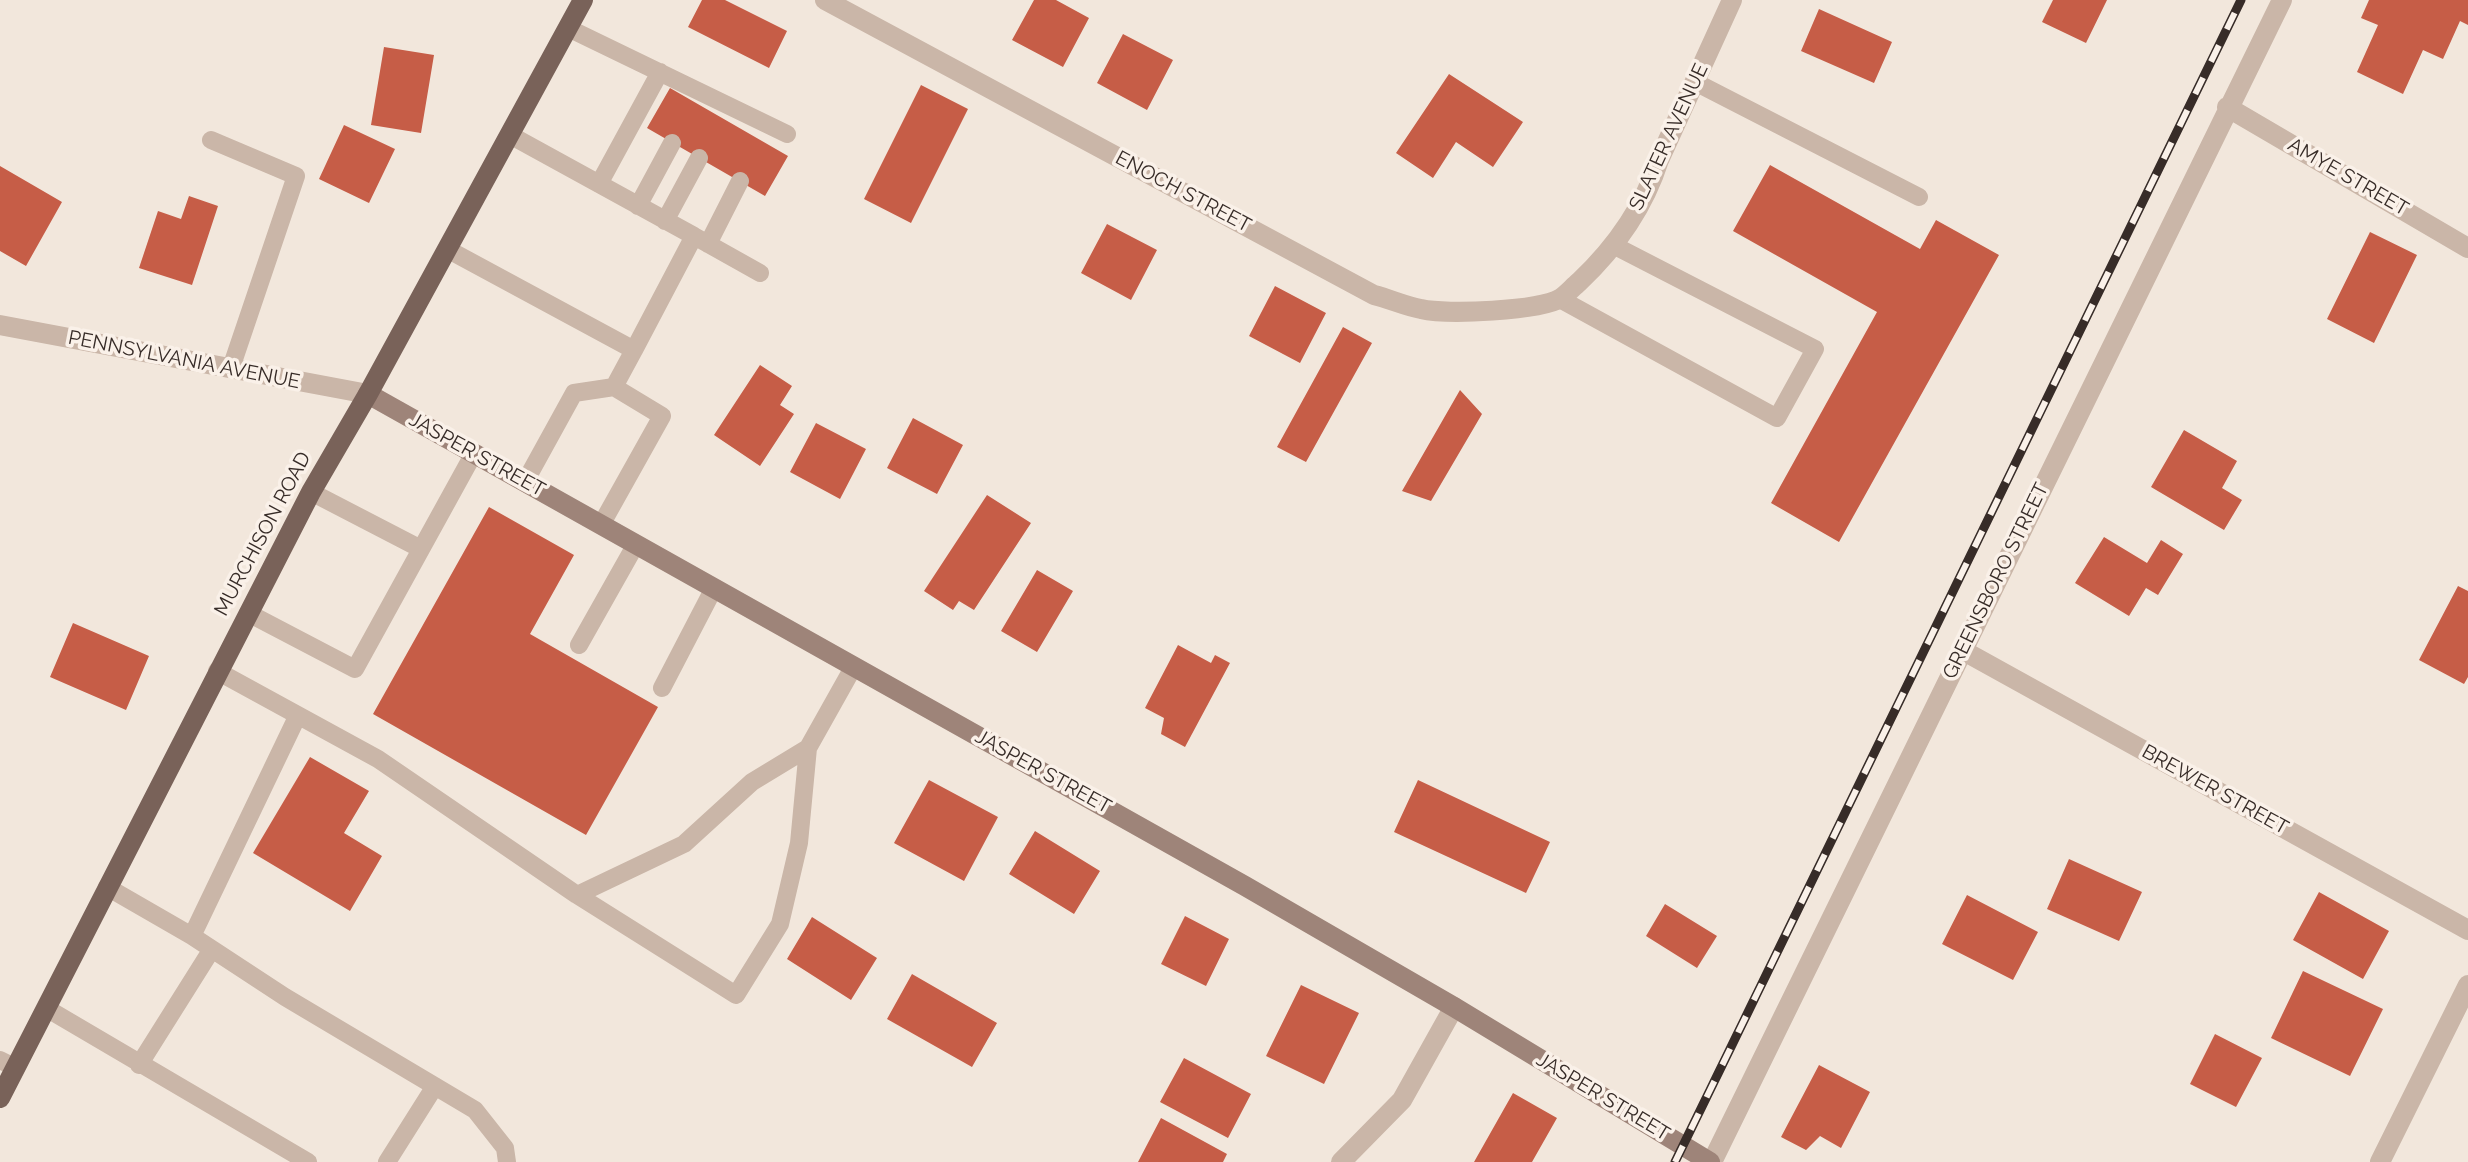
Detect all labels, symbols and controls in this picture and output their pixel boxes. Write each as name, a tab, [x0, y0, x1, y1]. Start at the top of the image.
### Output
street label: SLATER AVENUE	[1624, 60, 1714, 214]
street label: AMYE STREET	[2283, 133, 2413, 221]
street label: ENOCH STREET	[1111, 146, 1255, 238]
street label: PENNSYLVANIA AVENUE	[66, 326, 302, 394]
street label: JASPER STREET	[405, 408, 549, 502]
street label: MURCHISON ROAD	[210, 448, 316, 620]
street label: GREENSBORO STREET	[1938, 479, 2054, 683]
street label: JASPER STREET	[971, 725, 1115, 819]
street label: BREWER STREET	[2138, 740, 2292, 840]
street label: JASPER STREET	[1532, 1048, 1674, 1146]

